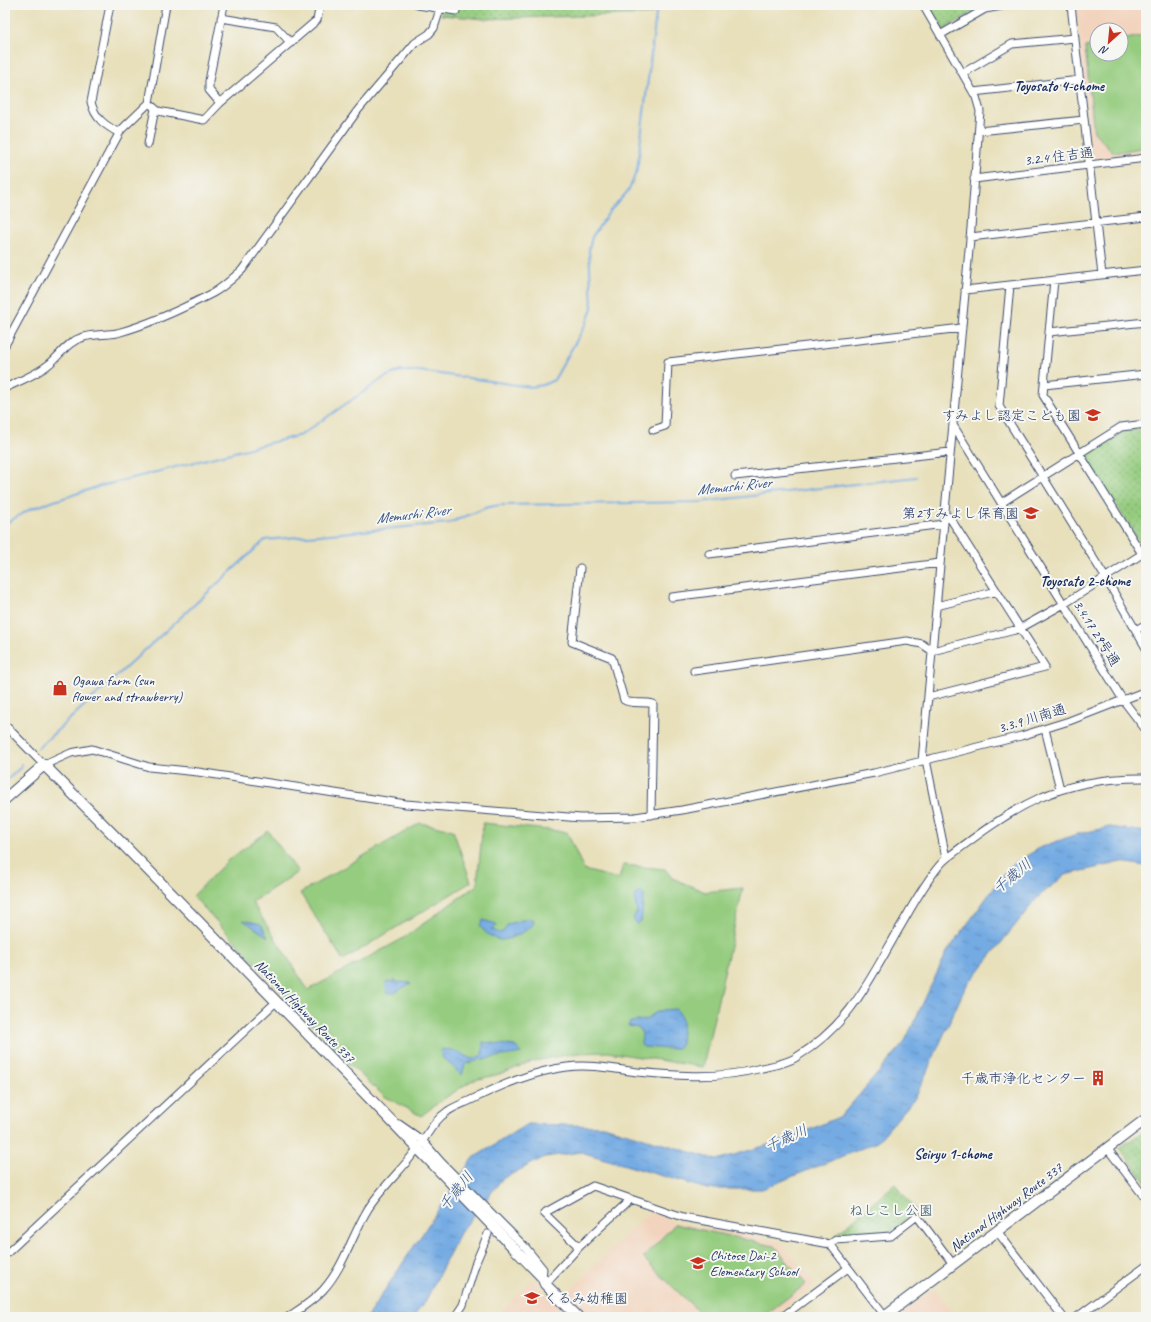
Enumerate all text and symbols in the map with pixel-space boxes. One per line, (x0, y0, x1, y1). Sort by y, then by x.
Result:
north arrow (1089, 22, 1129, 62)
text: N (1096, 42, 1111, 59)
district label: Toyosato 4-chome (1014, 77, 1105, 96)
street label: 3.2.4 住吉通 (1023, 144, 1095, 169)
school or university icon: すみよし認定こども園 (1084, 406, 1102, 424)
place label: すみよし認定こども園 (942, 407, 1081, 424)
water label: Memushi River (696, 473, 775, 500)
water label: Memushi River (375, 500, 454, 528)
school or university icon: 第2すみよし保育園 (1022, 504, 1040, 522)
place label: 第2すみよし保育園 (902, 505, 1019, 522)
district label: Toyosato 2-chome (1040, 572, 1131, 591)
street label: 3.4.17 29号通 (1070, 597, 1124, 669)
place label: Ogawa farm (sun flower and strawberry) (72, 672, 184, 705)
shop icon: Ogawa farm (sun flower and strawberry) (51, 679, 69, 697)
street label: 3.3.9 川南通 (996, 700, 1068, 737)
water label: 千歳川 (989, 855, 1036, 898)
street label: National Highway Route 337 (251, 956, 359, 1067)
building icon: 千歳市浄化センター (1089, 1069, 1107, 1087)
place label: 千歳市浄化センター (961, 1070, 1086, 1087)
water label: 千歳川 (762, 1121, 811, 1156)
district label: Seiryu 1-chome (914, 1145, 993, 1164)
street label: National Highway Route 337 (947, 1159, 1067, 1255)
water label: 千歳川 (435, 1168, 478, 1215)
park label: ねしこし公園 (849, 1202, 933, 1219)
place label: Chitose Dai-2 Elementary School (710, 1247, 800, 1280)
school or university icon: Chitose Dai-2 Elementary School (689, 1254, 707, 1272)
school or university icon: くるみ幼稚園 (523, 1289, 541, 1307)
place label: くるみ幼稚園 (544, 1290, 628, 1307)

